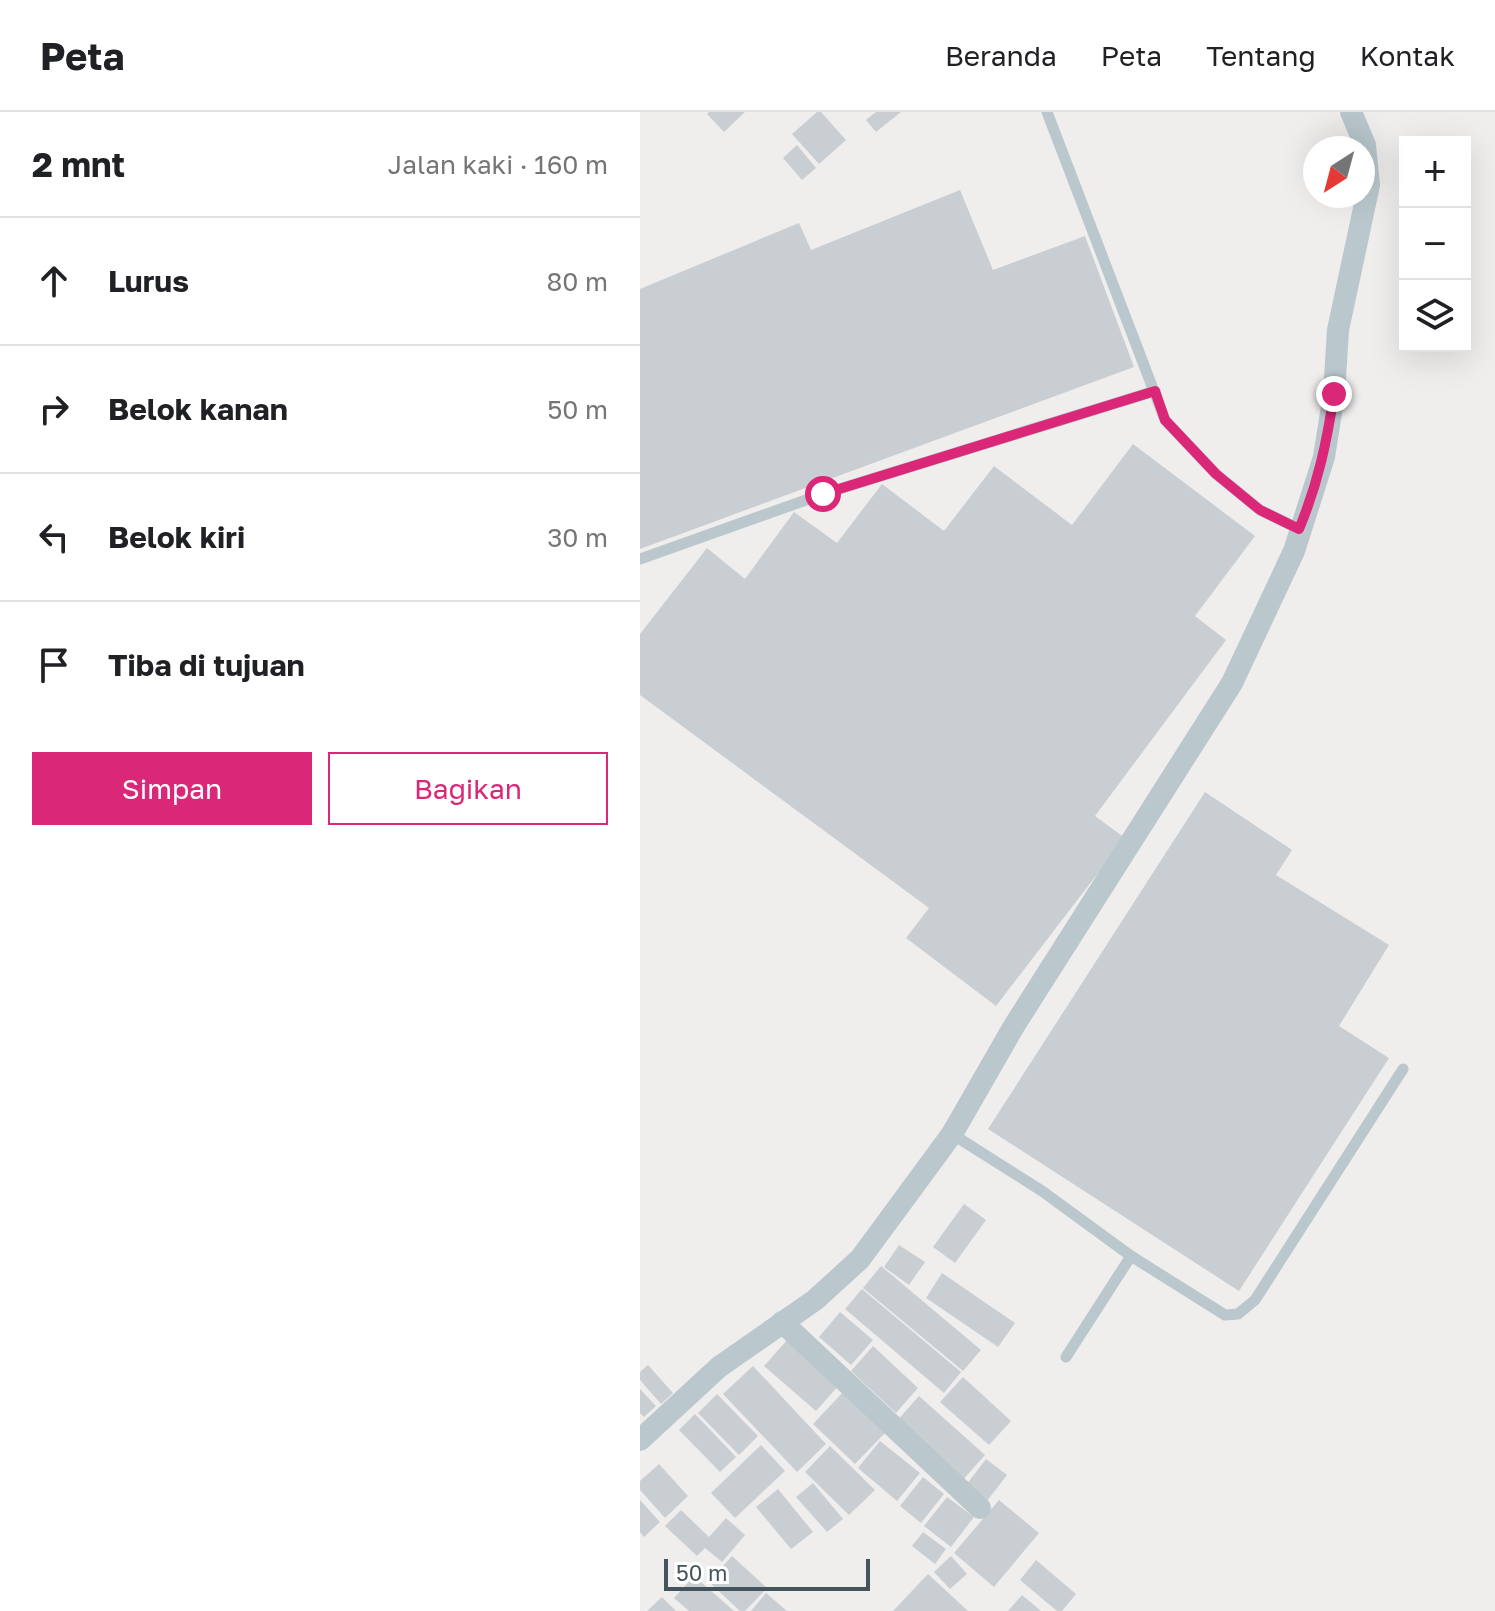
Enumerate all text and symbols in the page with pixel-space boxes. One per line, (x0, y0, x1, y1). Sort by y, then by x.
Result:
text: Peta (40, 33, 125, 78)
text: Beranda (945, 39, 1057, 72)
text: Peta (1101, 39, 1162, 72)
text: Tentang (1206, 39, 1316, 72)
text: Kontak (1360, 39, 1455, 72)
north arrow (1303, 136, 1375, 208)
map controls (1399, 136, 1471, 352)
button: + (1399, 136, 1471, 208)
text: 2 mnt (32, 144, 125, 184)
text: Jalan kaki · 160 m (388, 149, 608, 180)
button: − (1399, 208, 1471, 280)
icon: ahead (32, 259, 76, 303)
text: Lurus (108, 263, 189, 299)
text: 80 m (547, 266, 608, 297)
button: layers (1399, 280, 1471, 352)
route end (1316, 376, 1352, 412)
icon: right (32, 387, 76, 431)
text: Belok kanan (108, 391, 288, 427)
text: 50 m (547, 394, 608, 425)
route start (805, 476, 841, 512)
icon: left (32, 515, 76, 559)
text: Belok kiri (108, 519, 245, 555)
text: 30 m (547, 522, 608, 553)
icon: arrive (32, 643, 76, 687)
text: Tiba di tujuan (108, 647, 305, 683)
button: Simpan (32, 752, 312, 825)
button: Bagikan (328, 752, 608, 825)
scale bar (664, 1555, 870, 1591)
text: 50 m (676, 1559, 727, 1586)

